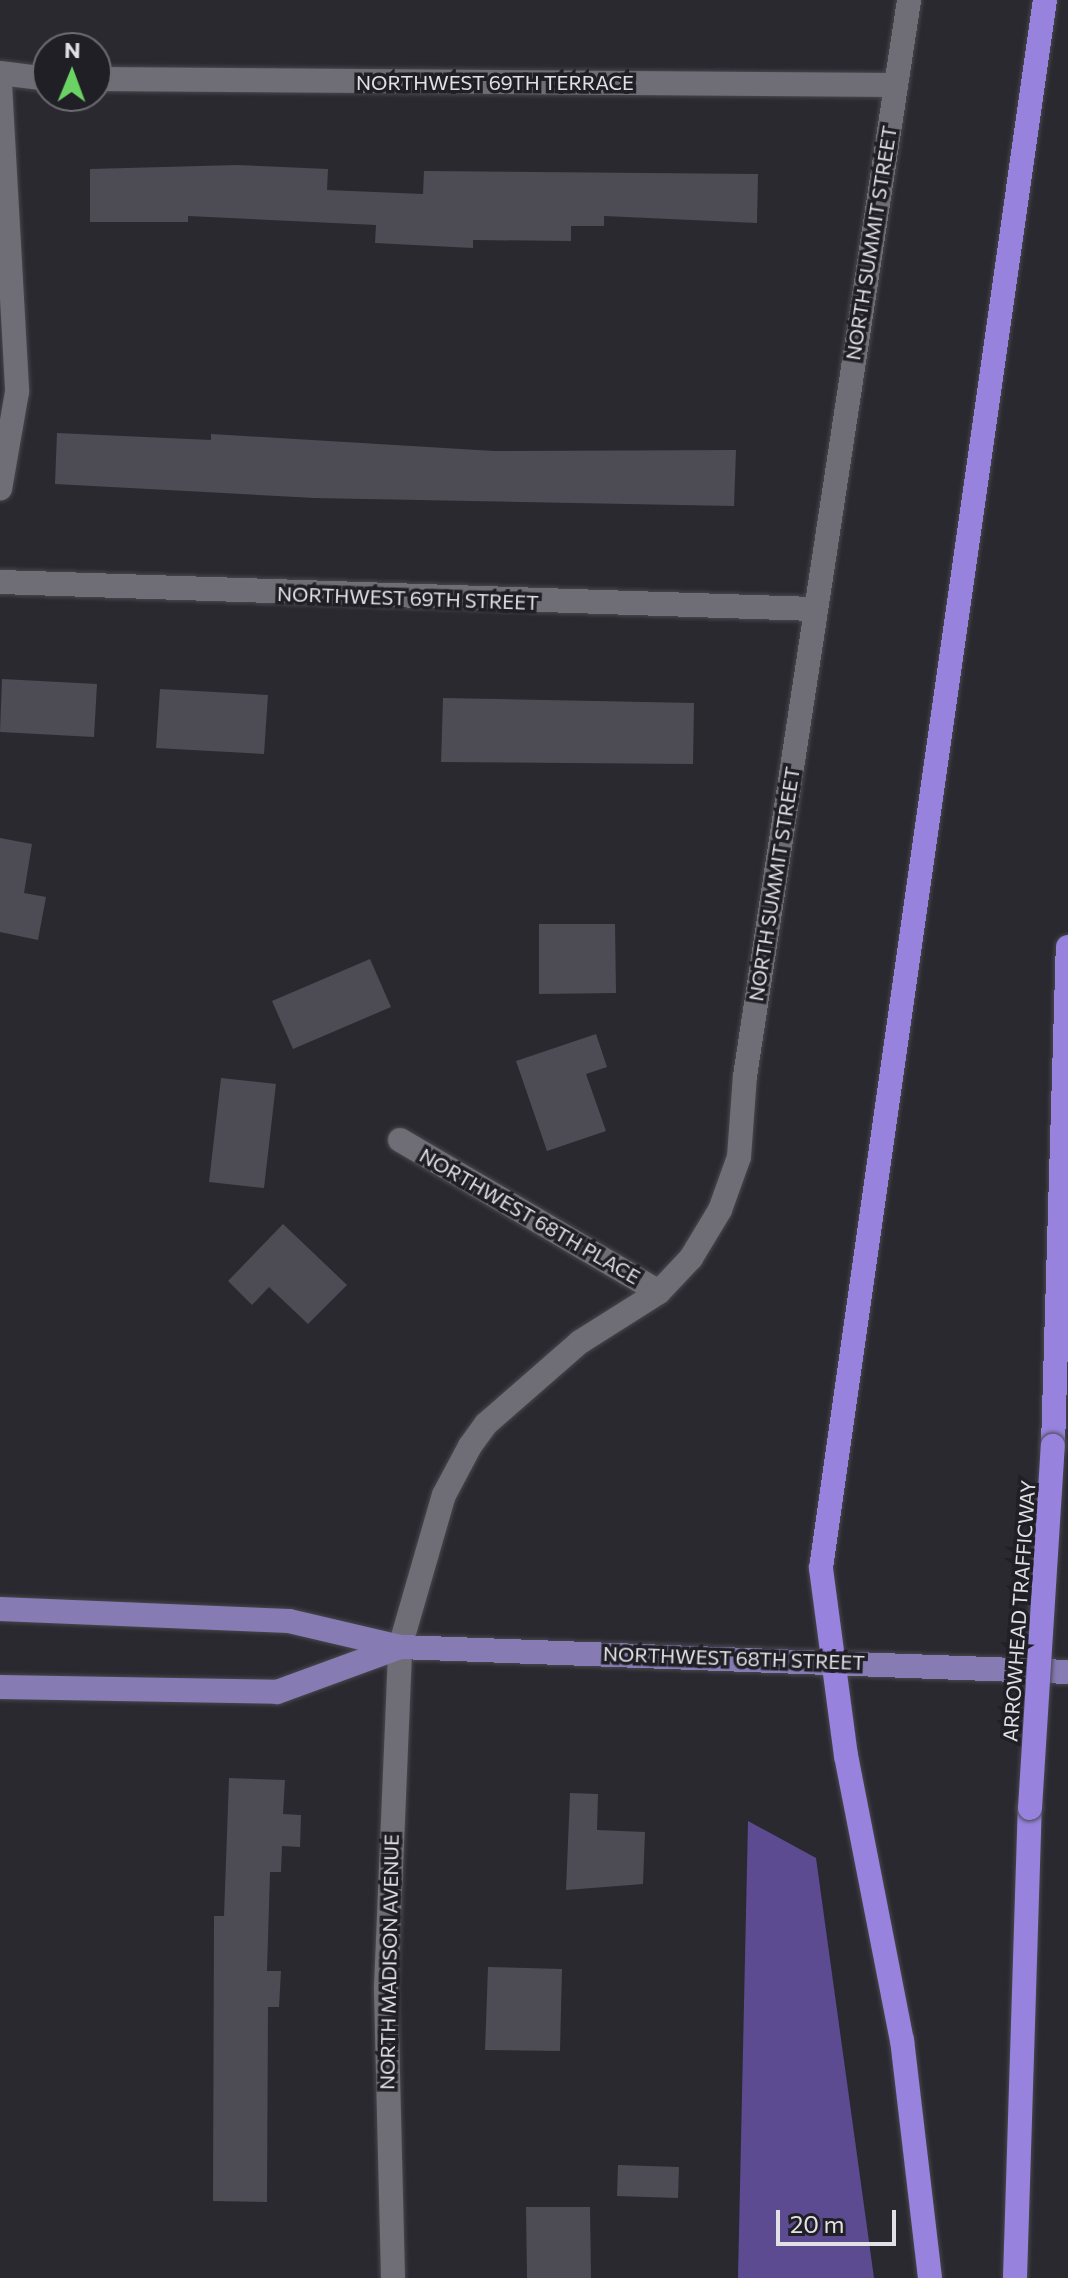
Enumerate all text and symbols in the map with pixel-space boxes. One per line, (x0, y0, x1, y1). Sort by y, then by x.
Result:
north arrow (32, 32, 112, 112)
text: N (64, 36, 81, 63)
street label: NORTHWEST 69TH TERRACE (356, 70, 634, 94)
street label: NORTH SUMMIT STREET (841, 124, 901, 362)
street label: NORTHWEST 69TH STREET (277, 581, 539, 615)
street label: NORTH SUMMIT STREET (744, 765, 804, 1003)
street label: NORTHWEST 68TH PLACE (415, 1143, 645, 1289)
street label: ARROWHEAD TRAFFICWAY (998, 1479, 1040, 1743)
street label: NORTHWEST 68TH STREET (603, 1641, 865, 1675)
street label: NORTH MADISON AVENUE (375, 1834, 403, 2090)
scale bar (780, 2194, 900, 2244)
text: 20 m (790, 2209, 844, 2238)

